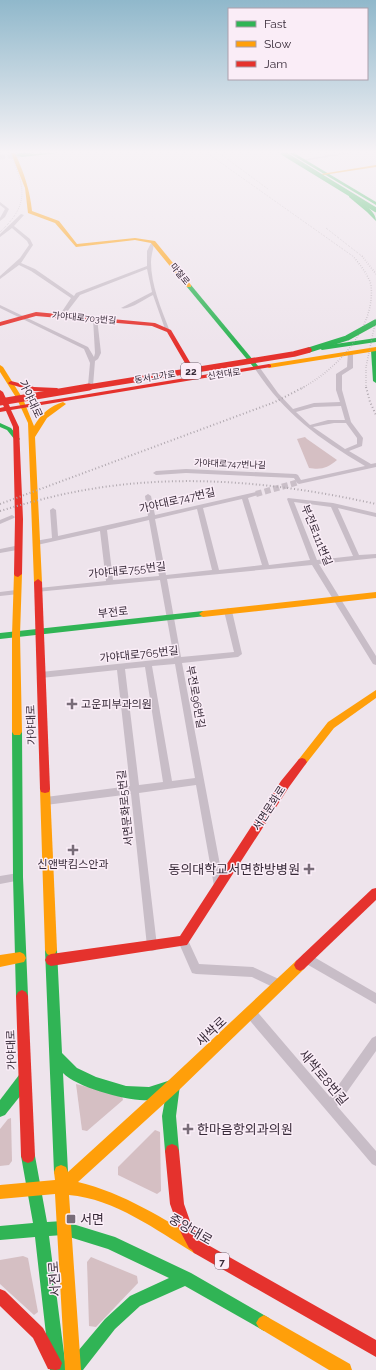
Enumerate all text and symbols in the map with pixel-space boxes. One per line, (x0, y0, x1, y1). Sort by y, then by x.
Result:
legend (228, 8, 368, 80)
text: Fast (264, 17, 287, 31)
text: Slow (264, 37, 291, 51)
text: Jam (264, 57, 287, 71)
street label: 마철로 (168, 261, 192, 287)
street label: 가야대로703번길 (51, 310, 117, 326)
road number: 22 (181, 363, 201, 379)
street label: 신천대로 (207, 365, 241, 382)
street label: 동서고가로 (134, 369, 176, 385)
street label: 가야대로 (16, 378, 45, 420)
street label: 가야대로747번나길 (194, 458, 266, 470)
street label: 가야대로747번길 (138, 485, 217, 516)
street label: 부전로111번길 (298, 503, 335, 568)
street label: 가야대로755번길 (87, 560, 167, 581)
street label: 부전로 (97, 604, 129, 621)
street label: 가야대로765번길 (99, 644, 179, 665)
street label: 부전로96번길 (184, 665, 207, 730)
marker: 고운피부과의원 (66, 698, 78, 710)
place label: 고운피부과의원 (81, 698, 152, 711)
street label: 가야대로 (24, 705, 39, 745)
street label: 서면문화로5번길 (115, 769, 136, 847)
street label: 서면문화로 (250, 784, 289, 833)
marker: 신앤박킴스안과 (67, 844, 79, 856)
place label: 신앤박킴스안과 (38, 858, 108, 871)
place label: 동의대학교서면한방병원 (168, 862, 300, 877)
marker: 동의대학교서면한방병원 (303, 863, 315, 875)
street label: 새싹로 (193, 1014, 230, 1049)
street label: 가야대로 (4, 1030, 19, 1070)
street label: 새싹로8번길 (296, 1047, 351, 1108)
place label: 한마음항외과의원 (197, 1122, 293, 1137)
marker: 한마음항외과의원 (182, 1123, 194, 1135)
street label: 중앙대로 (166, 1211, 215, 1248)
place label: 서면 (80, 1212, 104, 1227)
marker: 서면 (65, 1213, 77, 1225)
road number: 7 (215, 1253, 229, 1269)
street label: 서전로 (46, 1261, 63, 1297)

